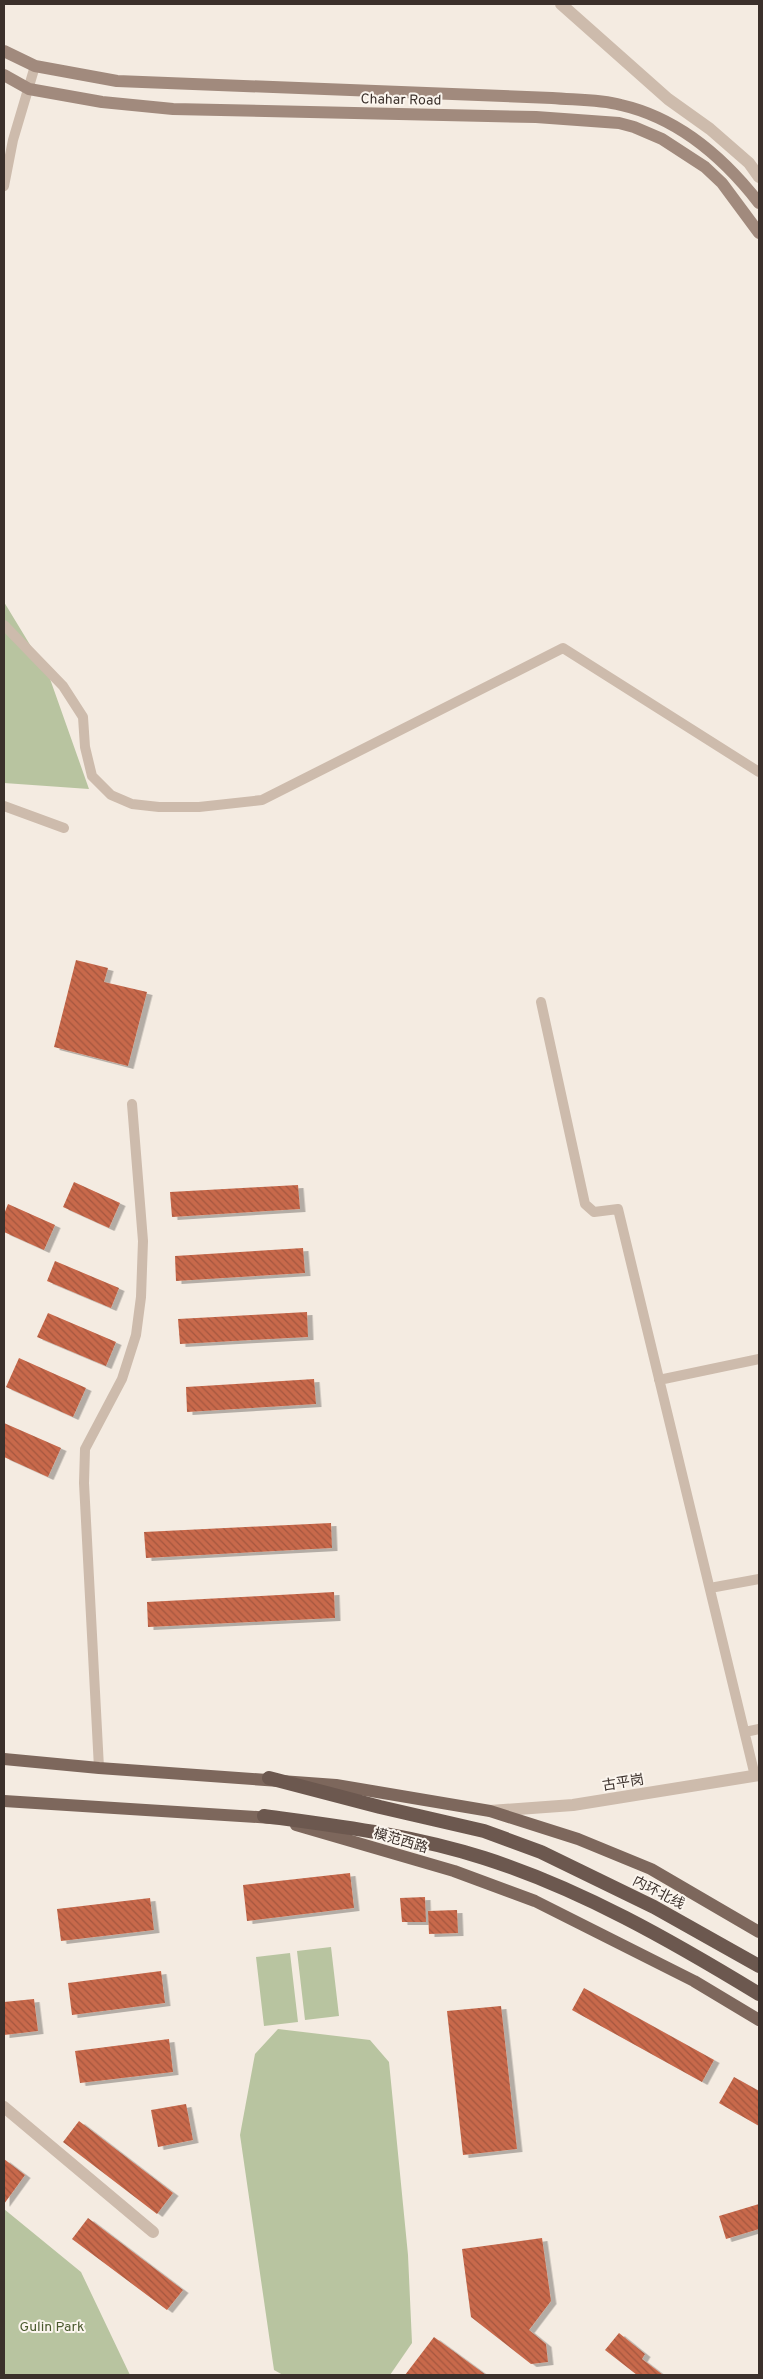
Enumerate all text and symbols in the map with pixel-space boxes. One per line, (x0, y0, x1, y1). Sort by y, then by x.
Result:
street label: Chahar Road (360, 91, 442, 110)
street label: 古平岗 (601, 1772, 645, 1795)
street label: 模范西路 (371, 1826, 430, 1857)
street label: 内环北线 (630, 1872, 688, 1914)
park label: Gulin Park (20, 2319, 84, 2336)

